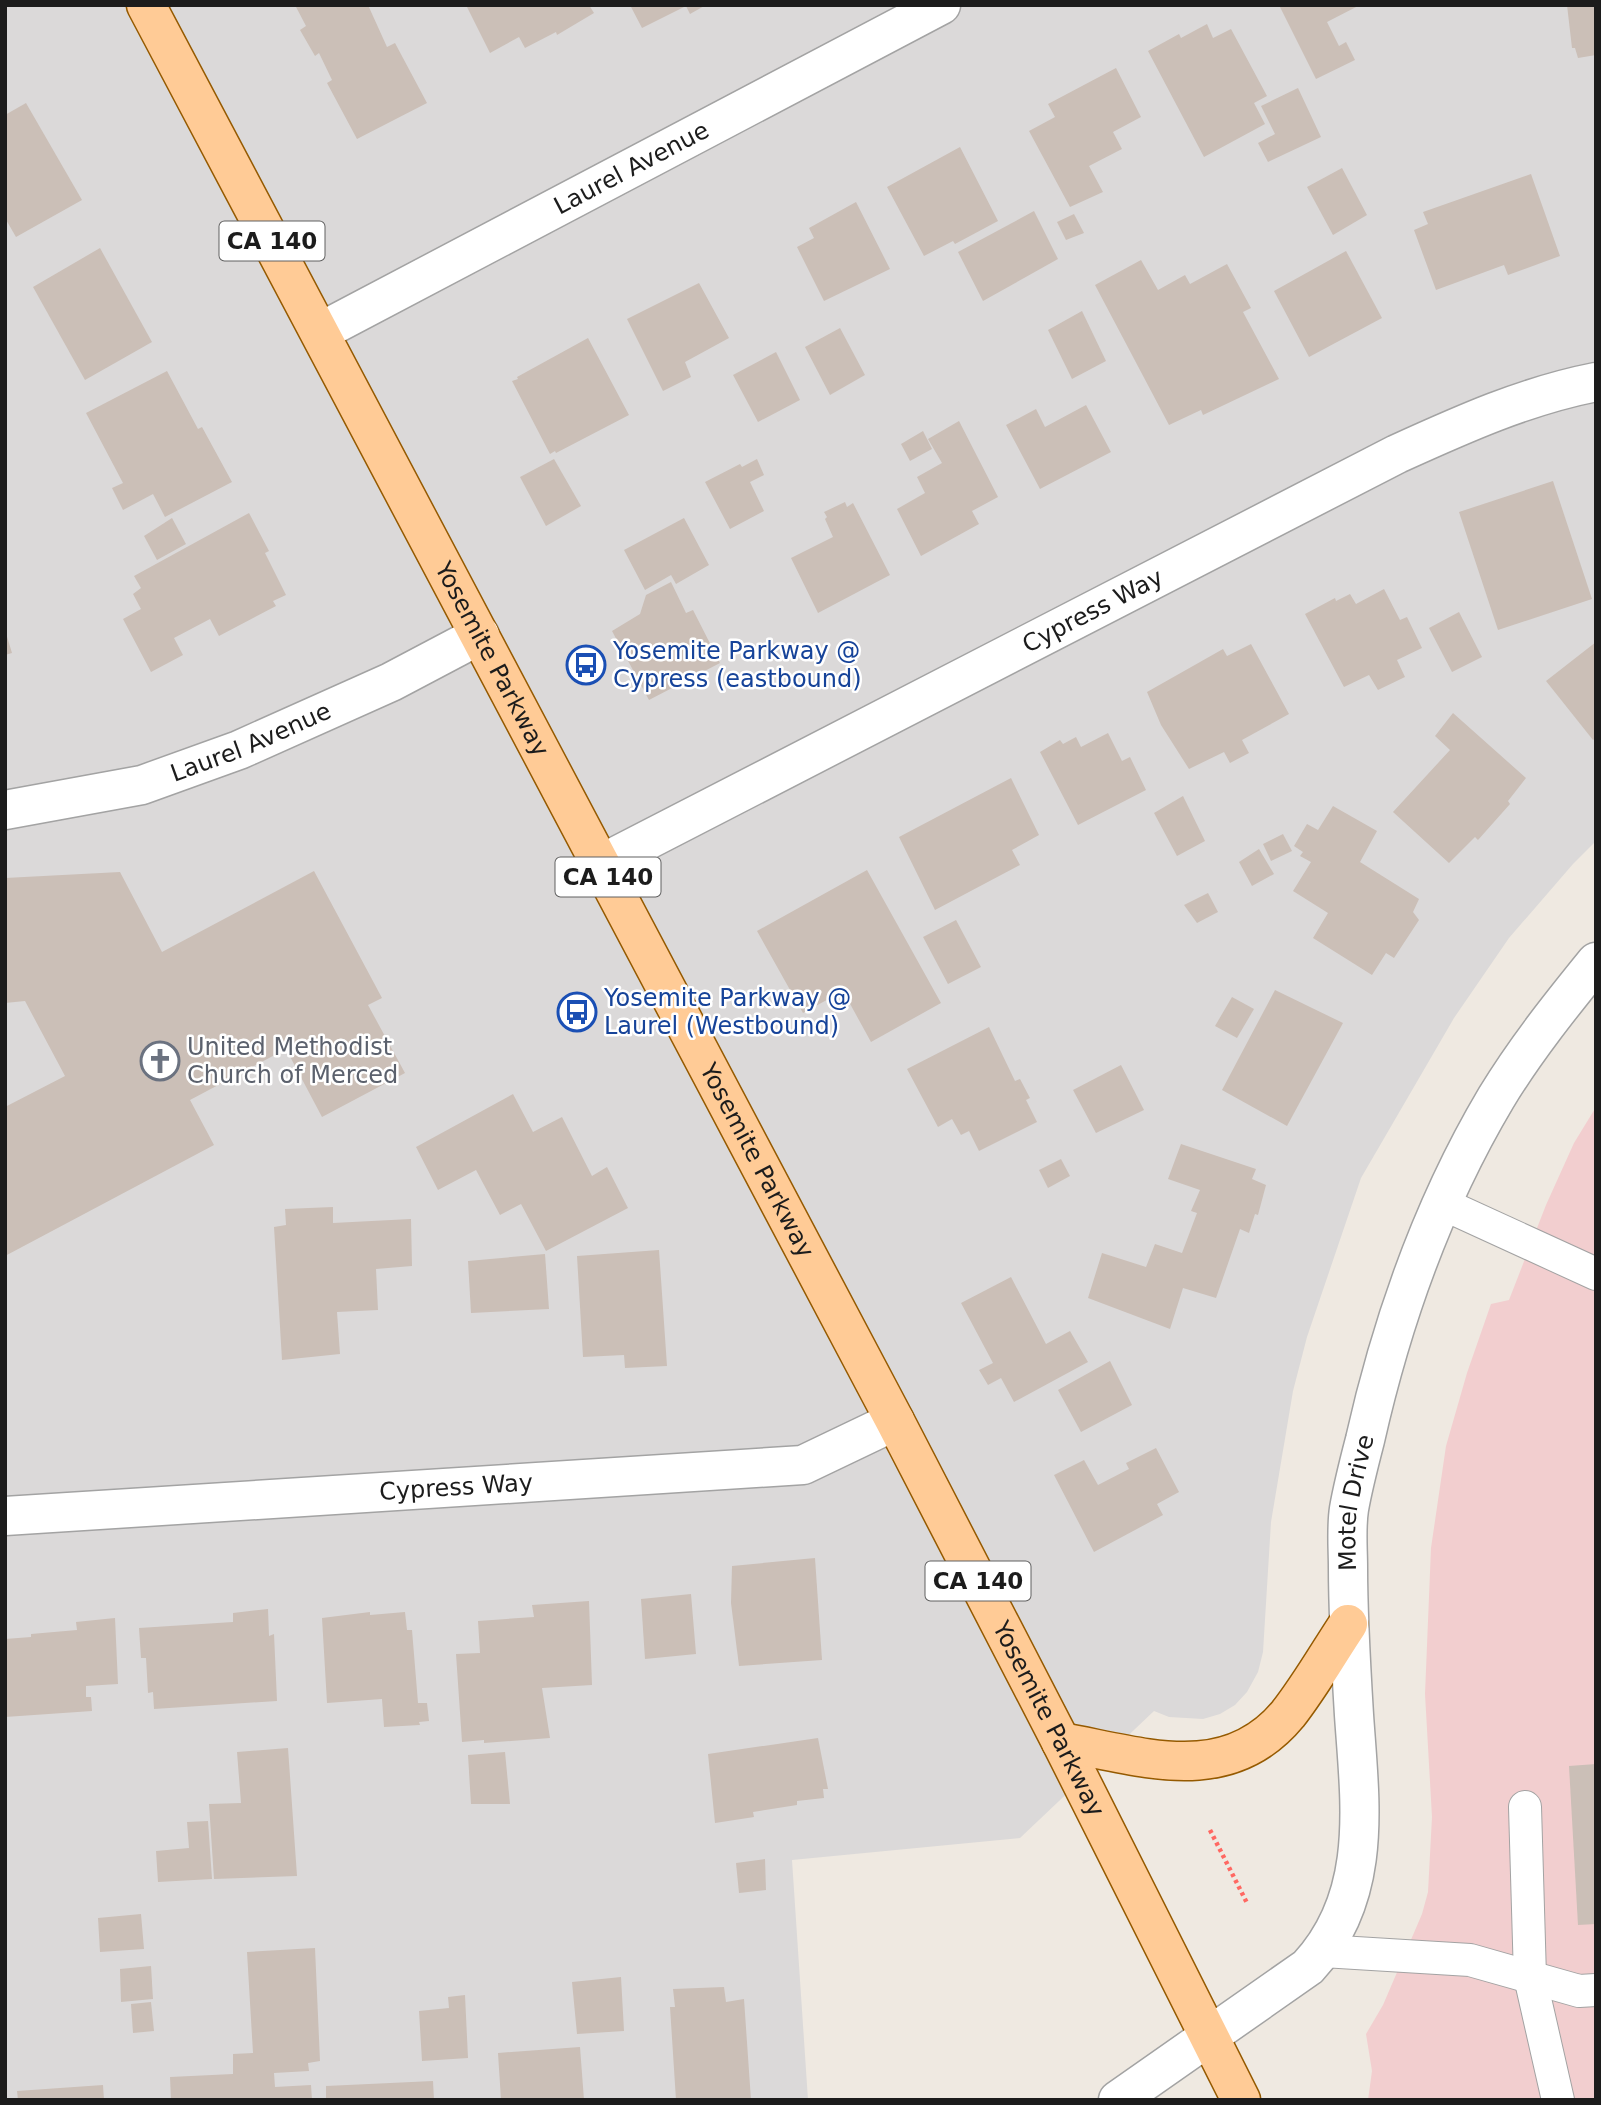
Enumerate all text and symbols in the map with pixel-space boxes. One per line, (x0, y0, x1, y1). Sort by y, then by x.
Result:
street label: Laurel Avenue (549, 116, 714, 220)
road number: CA 140 (219, 222, 324, 260)
street label: Yosemite Parkway (429, 556, 555, 761)
street label: Cypress Way (1018, 563, 1168, 659)
place label: Yosemite Parkway @ Cypress (eastbound) (612, 637, 862, 693)
bus stop icon: Yosemite Parkway @ Cypress (eastbound) (565, 644, 607, 686)
street label: Laurel Avenue (167, 697, 335, 788)
road number: CA 140 (556, 858, 660, 897)
place label: Yosemite Parkway @ Laurel (Westbound) (603, 984, 851, 1040)
bus stop icon: Yosemite Parkway @ Laurel (Westbound) (556, 991, 598, 1033)
place label: United Methodist Church of Merced (187, 1033, 398, 1089)
church icon: United Methodist Church of Merced (139, 1040, 181, 1082)
street label: Yosemite Parkway (694, 1058, 820, 1262)
street label: Motel Drive (1333, 1431, 1380, 1571)
street label: Cypress Way (378, 1468, 534, 1506)
road number: CA 140 (926, 1562, 1030, 1600)
street label: Yosemite Parkway (986, 1615, 1110, 1821)

